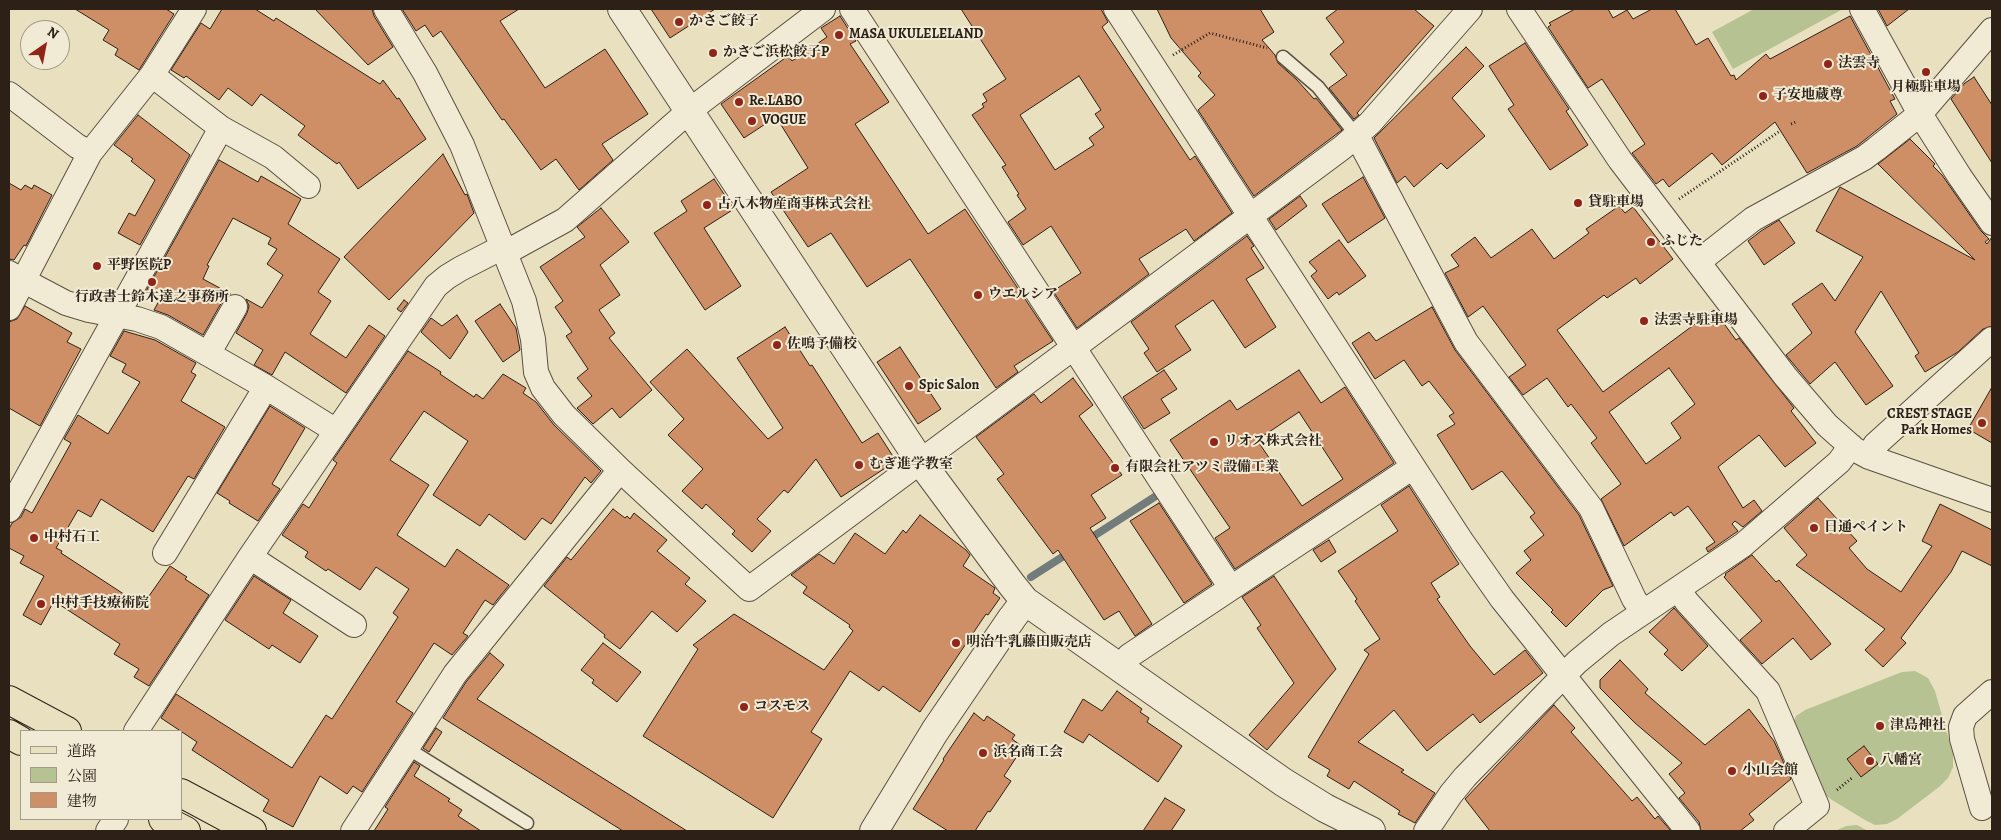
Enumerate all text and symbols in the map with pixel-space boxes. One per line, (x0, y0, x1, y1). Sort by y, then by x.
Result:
place label: かさご餃子 (689, 14, 759, 30)
marker: かさご餃子 (673, 16, 685, 28)
north arrow (20, 20, 70, 70)
text: N (43, 22, 62, 44)
place label: MASA UKULELELAND (849, 27, 983, 43)
marker: MASA UKULELELAND (833, 29, 845, 41)
place label: かさご浜松餃子P (723, 45, 829, 61)
marker: かさご浜松餃子P (707, 47, 719, 59)
place label: 法雲寺 (1838, 56, 1880, 72)
marker: 法雲寺 (1822, 58, 1834, 70)
marker: 月極駐車場 (1920, 66, 1932, 78)
place label: 月極駐車場 (1891, 80, 1961, 96)
place label: 子安地蔵尊 (1773, 88, 1843, 104)
marker: 子安地蔵尊 (1757, 90, 1769, 102)
place label: Re.LABO (749, 94, 802, 110)
marker: Re.LABO (733, 96, 745, 108)
place label: VOGUE (762, 113, 806, 129)
marker: VOGUE (746, 115, 758, 127)
place label: 貸駐車場 (1588, 195, 1644, 211)
place label: 古八木物産商事株式会社 (717, 197, 871, 213)
marker: 貸駐車場 (1572, 197, 1584, 209)
marker: 古八木物産商事株式会社 (701, 199, 713, 211)
place label: ふじた (1661, 234, 1703, 250)
marker: ふじた (1645, 236, 1657, 248)
place label: 平野医院P (107, 258, 171, 274)
marker: 平野医院P (91, 260, 103, 272)
marker: 行政書士鈴木達之事務所 (146, 276, 158, 288)
place label: ウエルシア (988, 287, 1058, 303)
marker: ウエルシア (972, 289, 984, 301)
place label: 行政書士鈴木達之事務所 (75, 290, 229, 306)
place label: 法雲寺駐車場 (1654, 313, 1738, 329)
marker: 法雲寺駐車場 (1638, 315, 1650, 327)
place label: 佐鳴予備校 (787, 337, 857, 353)
marker: 佐鳴予備校 (771, 339, 783, 351)
place label: Spic Salon (919, 378, 979, 394)
marker: Spic Salon (903, 380, 915, 392)
place label: CREST STAGE Park Homes (1887, 407, 1972, 440)
marker: CREST STAGE Park Homes (1976, 417, 1988, 429)
place label: リオス株式会社 (1224, 434, 1322, 450)
marker: リオス株式会社 (1208, 436, 1220, 448)
place label: むぎ進学教室 (869, 457, 953, 473)
marker: むぎ進学教室 (853, 459, 865, 471)
place label: 有限会社アツミ設備工業 (1125, 460, 1279, 476)
marker: 有限会社アツミ設備工業 (1109, 462, 1121, 474)
place label: 日通ペイント (1824, 520, 1908, 536)
marker: 日通ペイント (1808, 522, 1820, 534)
place label: 中村石工 (44, 530, 100, 546)
marker: 中村石工 (28, 532, 40, 544)
place label: 中村手技療術院 (51, 596, 149, 612)
marker: 中村手技療術院 (35, 598, 47, 610)
place label: 明治牛乳藤田販売店 (966, 635, 1092, 651)
marker: 明治牛乳藤田販売店 (950, 637, 962, 649)
place label: コスモス (754, 699, 810, 715)
marker: コスモス (738, 701, 750, 713)
place label: 津島神社 (1890, 718, 1946, 734)
marker: 津島神社 (1874, 720, 1886, 732)
legend (20, 730, 182, 820)
text: 道路 (67, 741, 97, 761)
place label: 浜名商工会 (993, 745, 1063, 761)
marker: 浜名商工会 (977, 747, 989, 759)
place label: 八幡宮 (1880, 753, 1922, 769)
marker: 八幡宮 (1864, 755, 1876, 767)
place label: 小山会館 (1742, 763, 1798, 779)
marker: 小山会館 (1726, 765, 1738, 777)
text: 公園 (67, 766, 97, 786)
text: 建物 (67, 791, 97, 811)

